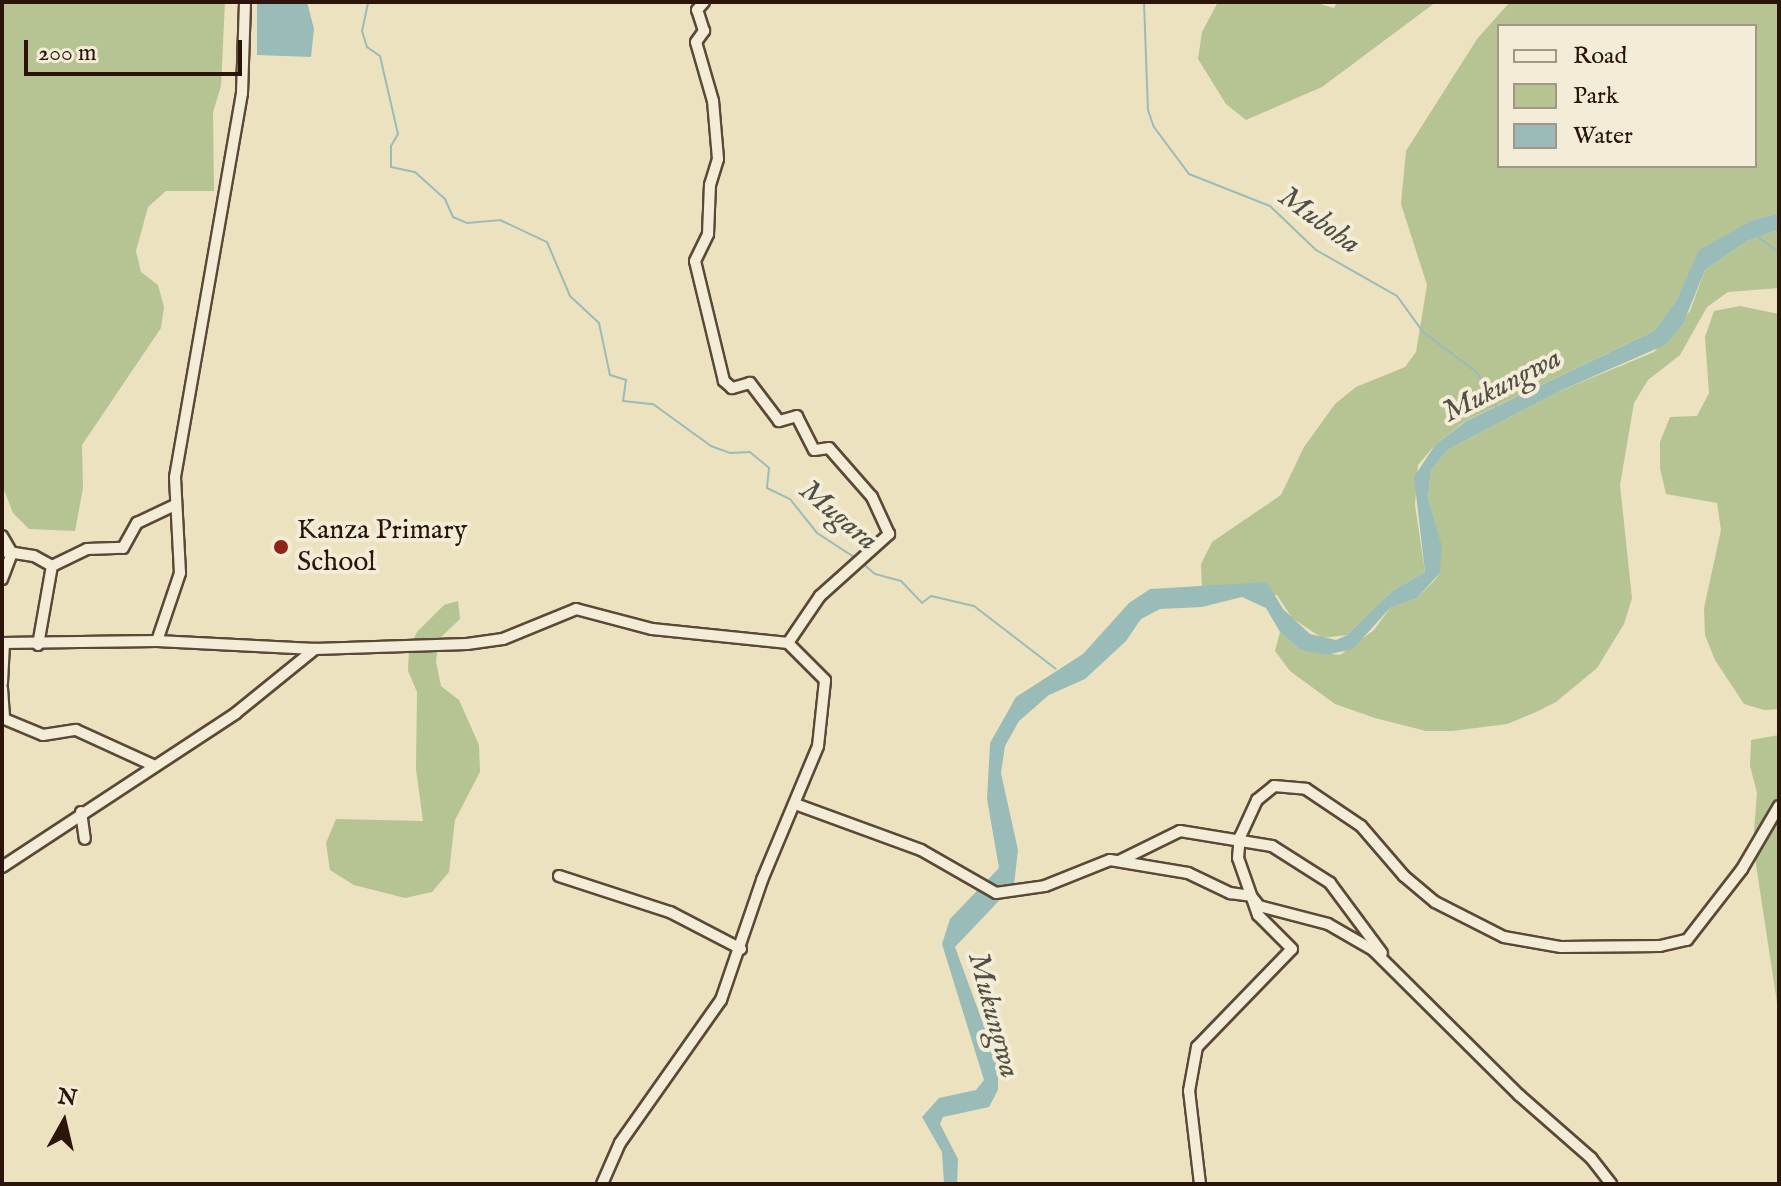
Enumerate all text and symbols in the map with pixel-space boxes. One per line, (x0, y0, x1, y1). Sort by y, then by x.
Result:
scale bar (28, 24, 246, 74)
legend (1497, 24, 1757, 168)
text: 200 m (38, 38, 97, 69)
text: Road (1573, 41, 1627, 72)
text: Park (1573, 81, 1619, 112)
text: Water (1573, 121, 1633, 152)
water label: Muboha (1271, 179, 1367, 263)
water label: Mukungwa (1437, 341, 1567, 431)
water label: Mugara (791, 473, 885, 559)
place label: Kanza Primary School (297, 514, 467, 580)
marker: Kanza Primary School (272, 538, 290, 556)
water label: Mukungwa (959, 948, 1027, 1082)
north arrow (24, 1082, 104, 1162)
text: N (56, 1083, 79, 1113)

